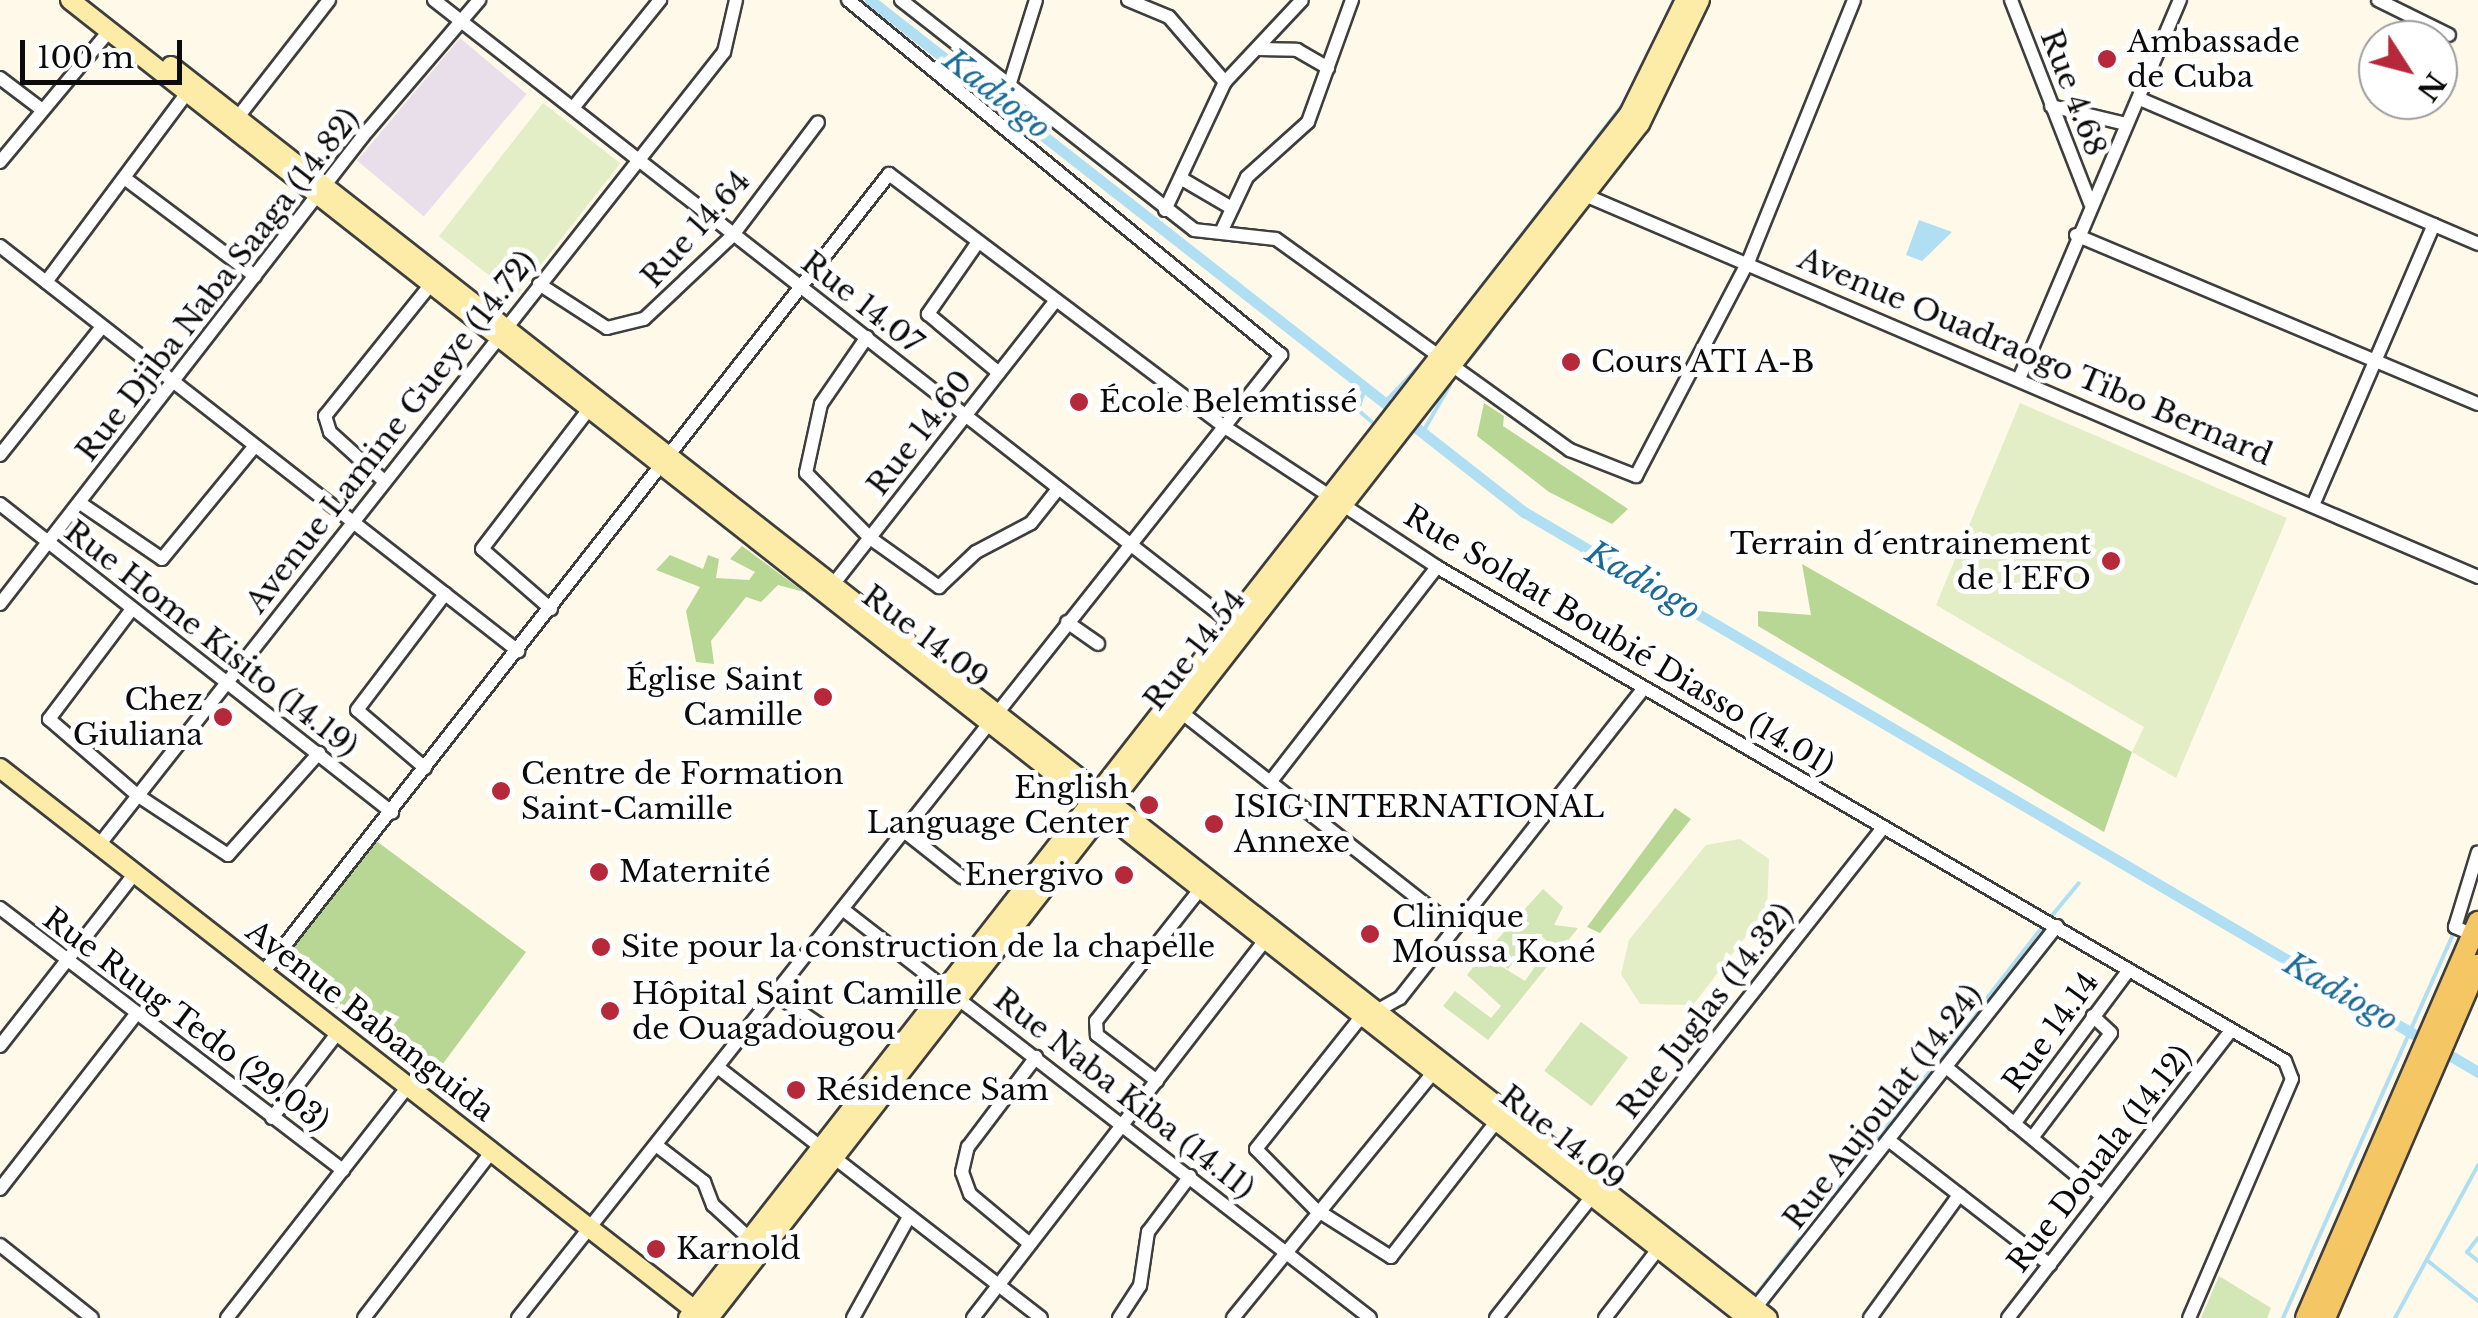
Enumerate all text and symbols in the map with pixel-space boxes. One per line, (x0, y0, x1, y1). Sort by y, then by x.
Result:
scale bar (25, 20, 188, 82)
north arrow (2358, 20, 2458, 120)
place label: Ambassade de Cuba (2127, 24, 2300, 94)
street label: Rue 4.68 (2033, 25, 2113, 161)
text: 100 m (37, 39, 134, 76)
water label: Kadiogo (936, 40, 1058, 148)
marker: Ambassade de Cuba (2096, 48, 2118, 70)
text: N (2409, 66, 2453, 108)
street label: Rue Djiba Naba Saaga (14.82) (69, 101, 367, 469)
street label: Rue 14.64 (634, 163, 758, 295)
street label: Avenue Ouadraogo Tibo Bernard (1792, 240, 2278, 474)
street label: Avenue Lamine Gueye (14.72) (238, 244, 544, 620)
street label: Rue 14.07 (794, 244, 930, 362)
place label: Cours ATI A-B (1591, 344, 1817, 380)
marker: Cours ATI A-B (1560, 351, 1582, 373)
street label: Rue 14.60 (860, 363, 980, 503)
place label: École Belemtissé (1099, 384, 1357, 420)
marker: École Belemtissé (1068, 391, 1090, 413)
street label: Rue Soldat Boubié Diasso (14.01) (1397, 498, 1841, 784)
street label: Rue Home Kisito (14.19) (57, 513, 365, 765)
place label: Terrain d´entrainement de l´EFO (1730, 526, 2091, 596)
water label: Kadiogo (1579, 533, 1707, 629)
marker: Terrain d´entrainement de l´EFO (2100, 550, 2122, 572)
street label: Rue 14.09 (855, 578, 995, 696)
street label: Rue 14.54 (1137, 583, 1253, 717)
place label: Église Saint Camille (626, 662, 803, 732)
place label: Chez Giuliana (73, 682, 203, 752)
marker: Église Saint Camille (812, 686, 834, 708)
marker: Chez Giuliana (212, 706, 234, 728)
place label: Centre de Formation Saint-Camille (521, 756, 844, 826)
place label: English Language Center (867, 770, 1129, 840)
marker: Centre de Formation Saint-Camille (490, 780, 512, 802)
place label: ISIG INTERNATIONAL Annexe (1234, 789, 1605, 860)
marker: English Language Center (1138, 794, 1160, 816)
marker: ISIG INTERNATIONAL Annexe (1203, 813, 1225, 835)
place label: Maternité (619, 854, 771, 890)
place label: Energivo (965, 857, 1104, 893)
marker: Maternité (588, 861, 610, 883)
marker: Energivo (1113, 864, 1135, 886)
street label: Rue Juglas (14.32) (1611, 896, 1801, 1126)
place label: Clinique Moussa Koné (1392, 899, 1596, 970)
street label: Rue Ruug Tedo (29.03) (35, 900, 337, 1140)
street label: Avenue Babanguida (239, 913, 501, 1129)
marker: Clinique Moussa Koné (1357, 921, 1383, 947)
place label: Site pour la construction de la chapelle (621, 929, 1217, 965)
marker: Site pour la construction de la chapelle (590, 936, 612, 958)
water label: Kadiogo (2277, 944, 2405, 1040)
street label: Rue 14.14 (1995, 965, 2107, 1099)
place label: Hôpital Saint Camille de Ouagadougou (632, 976, 962, 1046)
street label: Rue Aujoulat (14.24) (1776, 977, 1990, 1237)
street label: Rue Naba Kiba (14.11) (986, 981, 1262, 1207)
marker: Hôpital Saint Camille de Ouagadougou (597, 998, 623, 1024)
street label: Rue Douala (14.12) (2000, 1038, 2200, 1280)
place label: Résidence Sam (816, 1072, 1049, 1108)
street label: Rue 14.09 (1492, 1078, 1632, 1198)
marker: Résidence Sam (785, 1079, 807, 1101)
place label: Karnold (676, 1231, 801, 1267)
marker: Karnold (645, 1238, 667, 1260)

